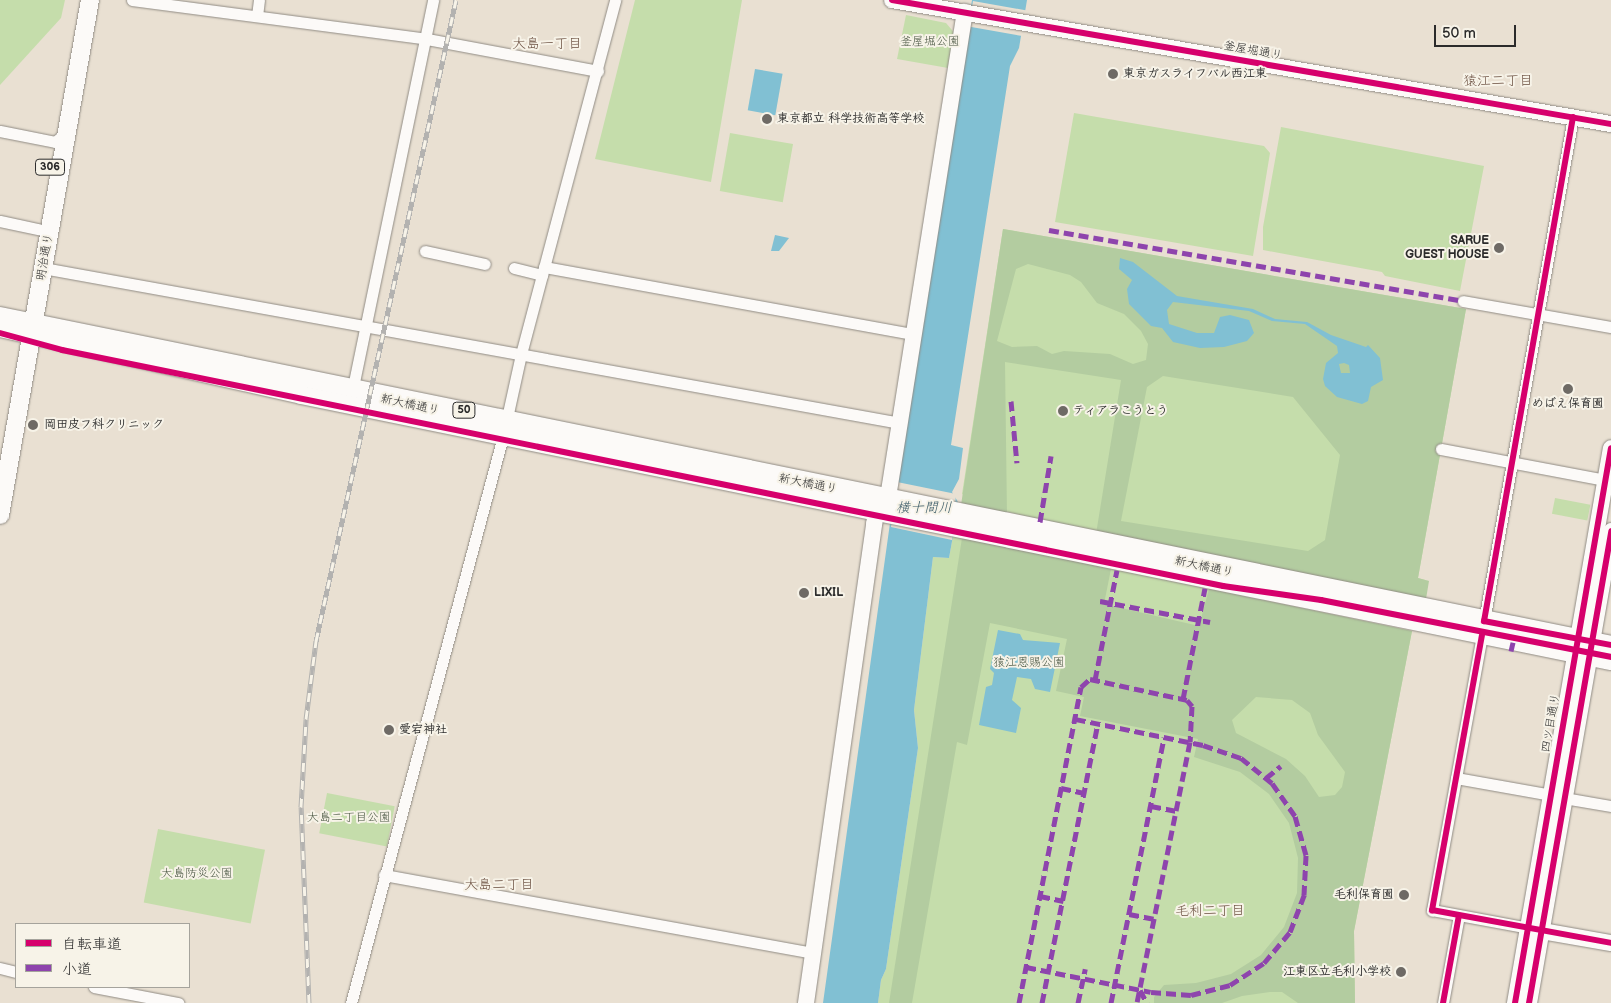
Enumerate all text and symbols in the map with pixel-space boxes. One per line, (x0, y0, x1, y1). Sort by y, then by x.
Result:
scale bar (1436, 15, 1518, 47)
text: 50 m (1442, 24, 1476, 43)
park label: 釜屋堀公園 (900, 35, 960, 49)
district label: 大島一丁目 (512, 36, 582, 52)
street label: 釜屋堀通り (1222, 39, 1284, 63)
place label: 東京ガスライフバル西江東 (1123, 67, 1267, 81)
marker: 東京ガスライフバル西江東 (1107, 68, 1119, 80)
district label: 猿江二丁目 (1463, 73, 1533, 89)
place label: 東京都立 科学技術高等学校 (777, 112, 924, 126)
marker: 東京都立 科学技術高等学校 (761, 113, 773, 125)
road number: 306 (35, 158, 65, 176)
street label: 明治通り (34, 232, 56, 282)
place label: SARUE GUEST HOUSE (1405, 234, 1489, 262)
marker: SARUE GUEST HOUSE (1493, 242, 1505, 254)
marker: めばえ保育園 (1562, 383, 1574, 395)
street label: 新大橋通り (379, 392, 441, 418)
place label: めばえ保育園 (1532, 397, 1604, 411)
road number: 50 (452, 402, 476, 418)
place label: ティアラこうとう (1073, 404, 1169, 418)
marker: ティアラこうとう (1057, 405, 1069, 417)
marker: 岡田皮フ科クリニック (26, 418, 40, 432)
place label: 岡田皮フ科クリニック (44, 418, 164, 432)
street label: 新大橋通り (777, 471, 839, 497)
water label: 横十間川 (896, 500, 952, 516)
street label: 新大橋通り (1173, 554, 1235, 580)
place label: LIXIL (814, 586, 843, 600)
marker: LIXIL (798, 587, 810, 599)
park label: 猿江恩賜公園 (993, 656, 1065, 670)
street label: 四ツ目通り (1539, 692, 1563, 754)
place label: 愛宕神社 (399, 723, 447, 737)
marker: 愛宕神社 (383, 724, 395, 736)
park label: 大島二丁目公園 (307, 811, 391, 825)
park label: 大島防災公園 (161, 867, 233, 881)
district label: 大島二丁目 (464, 877, 534, 893)
place label: 毛利保育園 (1334, 888, 1394, 902)
marker: 毛利保育園 (1398, 889, 1410, 901)
district label: 毛利二丁目 (1175, 903, 1245, 919)
legend (15, 923, 190, 988)
text: 自転車道 (62, 935, 122, 954)
text: 小道 (62, 960, 92, 979)
place label: 江東区立毛利小学校 (1283, 965, 1391, 979)
marker: 江東区立毛利小学校 (1395, 966, 1407, 978)

